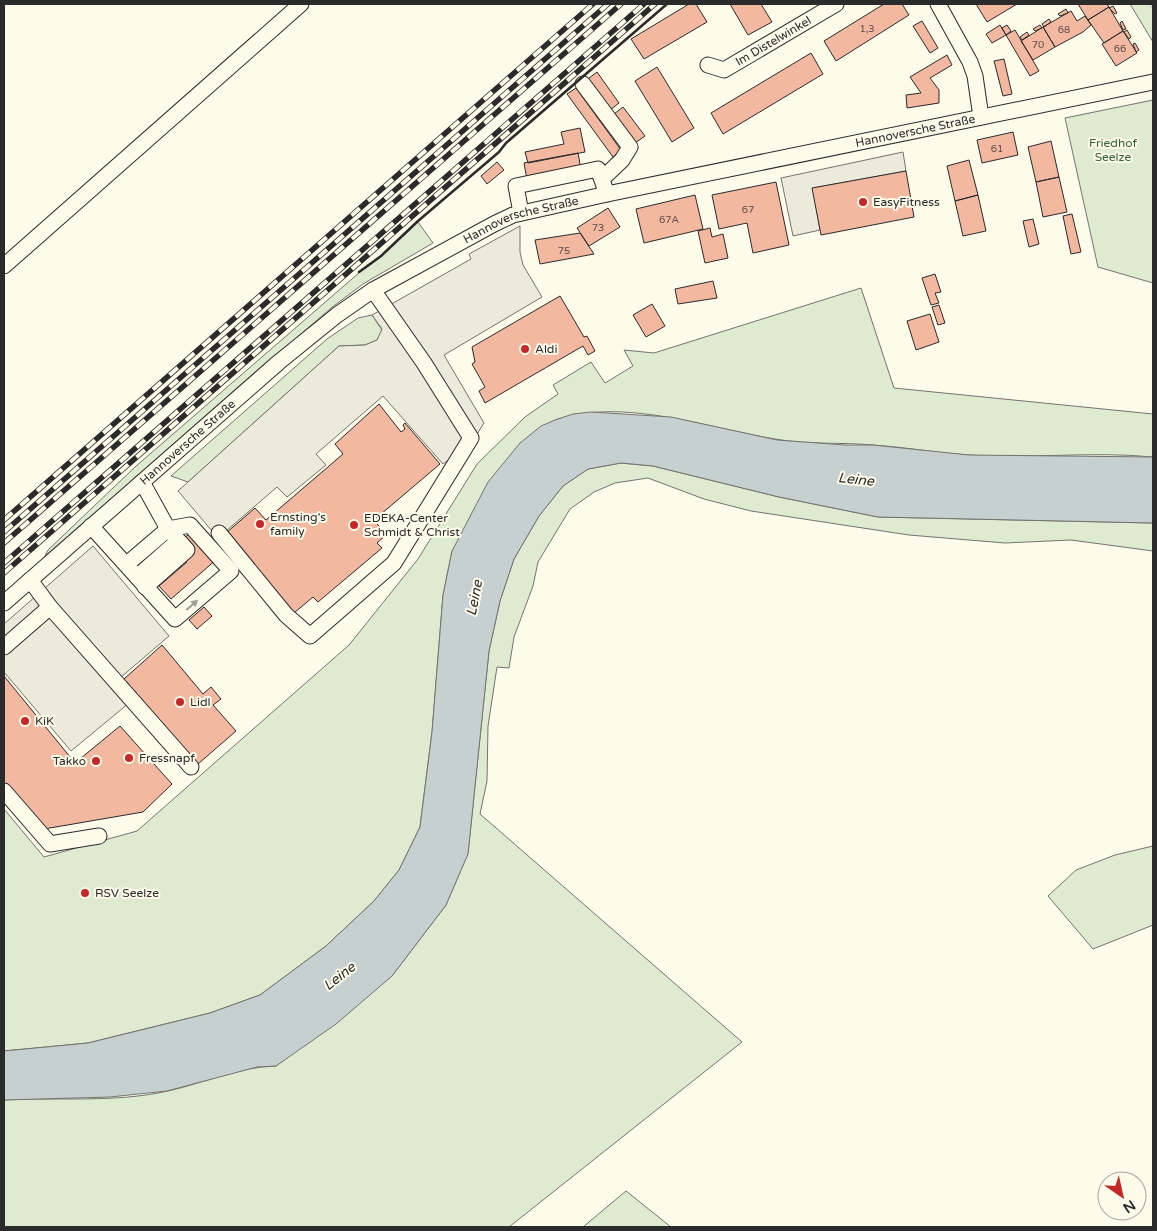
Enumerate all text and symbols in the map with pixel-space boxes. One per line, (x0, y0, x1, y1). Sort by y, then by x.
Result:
street label: Im Distelwinkel (733, 13, 814, 69)
house number: 1,3 (859, 23, 875, 35)
house number: 68 (1058, 24, 1070, 36)
house number: 70 (1032, 39, 1044, 51)
house number: 66 (1114, 43, 1126, 55)
street label: Hannoversche Straße (854, 112, 977, 150)
park label: Friedhof Seelze (1089, 136, 1137, 164)
house number: 61 (991, 143, 1003, 155)
street label: Hannoversche Straße (461, 194, 580, 246)
place label: EasyFitness (873, 195, 940, 209)
marker: EasyFitness (857, 196, 869, 208)
house number: 67 (742, 204, 754, 216)
house number: 67A (659, 214, 679, 226)
house number: 73 (592, 222, 604, 234)
house number: 75 (558, 245, 570, 257)
place label: Aldi (535, 342, 557, 356)
marker: Aldi (519, 343, 531, 355)
street label: Hannoversche Straße (137, 397, 238, 488)
water label: Leine (837, 469, 876, 490)
place label: Ernsting's family (270, 510, 326, 538)
place label: EDEKA-Center Schmidt & Christ (364, 511, 460, 539)
marker: Ernsting's family (254, 518, 266, 530)
marker: EDEKA-Center Schmidt & Christ (348, 519, 360, 531)
water label: Leine (463, 578, 486, 617)
one-way arrow (185, 599, 197, 611)
place label: Lidl (190, 695, 210, 709)
marker: Lidl (174, 696, 186, 708)
place label: KiK (35, 714, 54, 728)
marker: KiK (19, 715, 31, 727)
place label: Fressnapf (139, 751, 195, 765)
marker: Fressnapf (123, 752, 135, 764)
place label: Takko (53, 754, 86, 768)
marker: Takko (90, 755, 102, 767)
place label: RSV Seelze (95, 886, 159, 900)
marker: RSV Seelze (79, 887, 91, 899)
water label: Leine (320, 958, 360, 994)
north arrow (1097, 1171, 1147, 1221)
text: N (1120, 1196, 1138, 1217)

